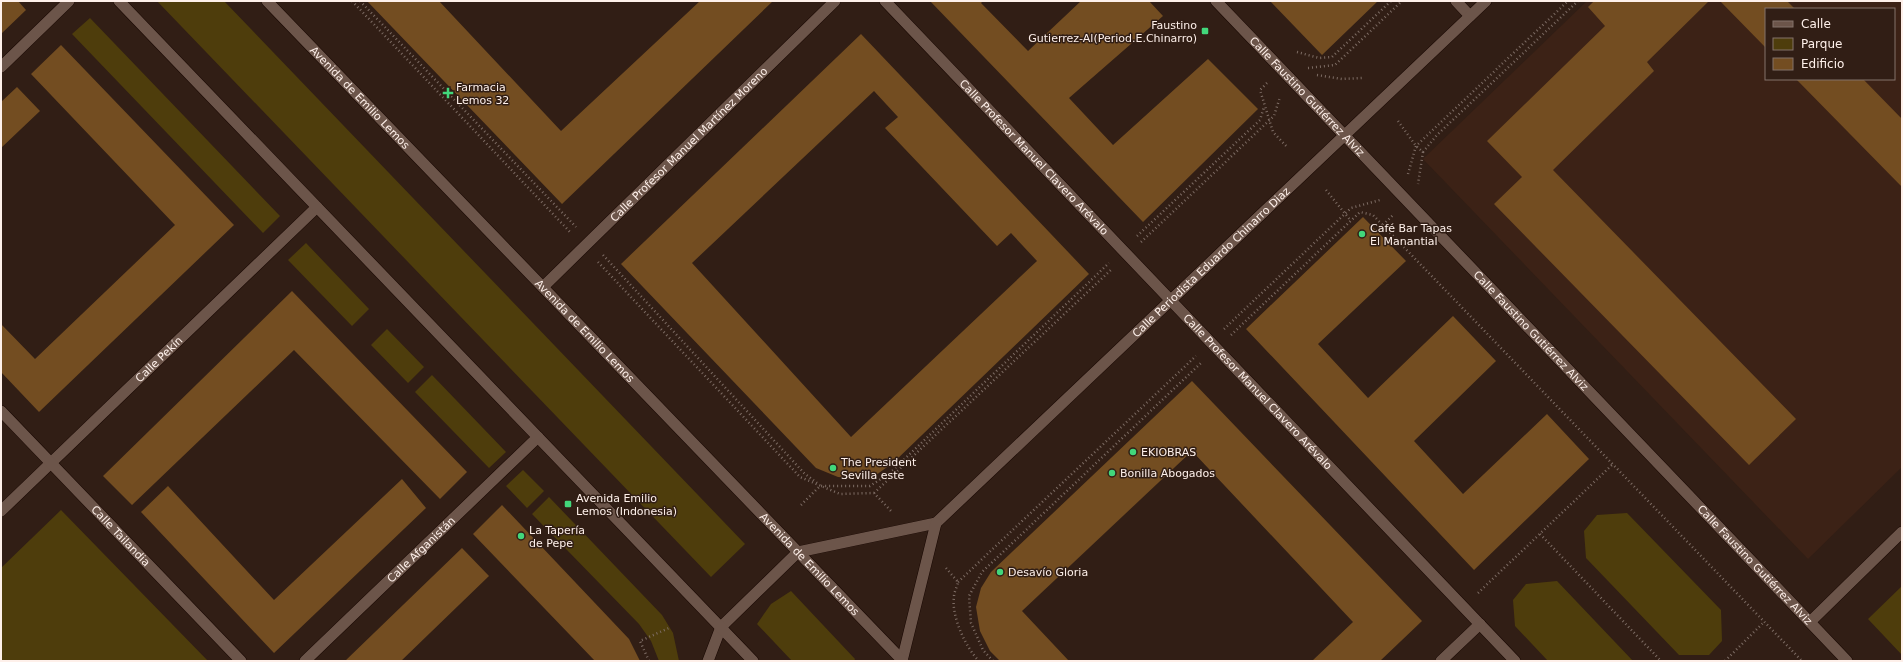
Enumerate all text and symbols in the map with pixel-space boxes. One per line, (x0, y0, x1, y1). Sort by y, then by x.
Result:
legend (1765, 8, 1895, 80)
text: Calle (1801, 17, 1831, 31)
place label: Faustino Gutierrez-Al(Period.E.Chinarro) (1028, 19, 1197, 45)
marker: Faustino Gutierrez-Al(Period.E.Chinarro) (1200, 26, 1210, 36)
street label: Calle Faustino Gutiérrez Alviz (1247, 34, 1368, 159)
text: Parque (1801, 37, 1842, 51)
street label: Avenida de Emilio Lemos (308, 43, 413, 152)
text: Edificio (1801, 57, 1844, 71)
street label: Calle Profesor Manuel Martínez Moreno (607, 64, 770, 224)
street label: Calle Profesor Manuel Clavero Arévalo (957, 77, 1112, 238)
place label: Farmacia Lemos 32 (456, 81, 509, 107)
marker: Farmacia Lemos 32 (443, 88, 453, 98)
street label: Calle Periodista Eduardo Chinarro Diaz (1129, 184, 1292, 340)
place label: Café Bar Tapas El Manantial (1370, 222, 1452, 248)
marker: Café Bar Tapas El Manantial (1357, 229, 1367, 239)
street label: Calle Faustino Gutiérrez Alviz (1471, 268, 1591, 393)
street label: Avenida de Emilio Lemos (532, 277, 637, 385)
street label: Calle Profesor Manuel Clavero Arévalo (1181, 311, 1335, 472)
street label: Calle Pekín (133, 334, 185, 385)
place label: EKIOBRAS (1141, 446, 1196, 459)
marker: EKIOBRAS (1128, 447, 1138, 457)
place label: The President Sevilla este (840, 456, 917, 482)
marker: The President Sevilla este (828, 463, 838, 473)
place label: Bonilla Abogados (1120, 467, 1215, 480)
marker: Bonilla Abogados (1107, 468, 1117, 478)
place label: Avenida Emilio Lemos (Indonesia) (576, 492, 677, 518)
marker: Avenida Emilio Lemos (Indonesia) (563, 499, 573, 509)
street label: Calle Faustino Gutiérrez Alviz (1695, 502, 1815, 627)
street label: Calle Tailandia (89, 503, 153, 569)
street label: Avenida de Emilio Lemos (757, 510, 862, 618)
street label: Calle Afganistán (384, 514, 458, 585)
place label: La Tapería de Pepe (529, 524, 585, 550)
marker: La Tapería de Pepe (516, 531, 526, 541)
place label: Desavío Gloria (1008, 566, 1088, 579)
marker: Desavío Gloria (995, 567, 1005, 577)

